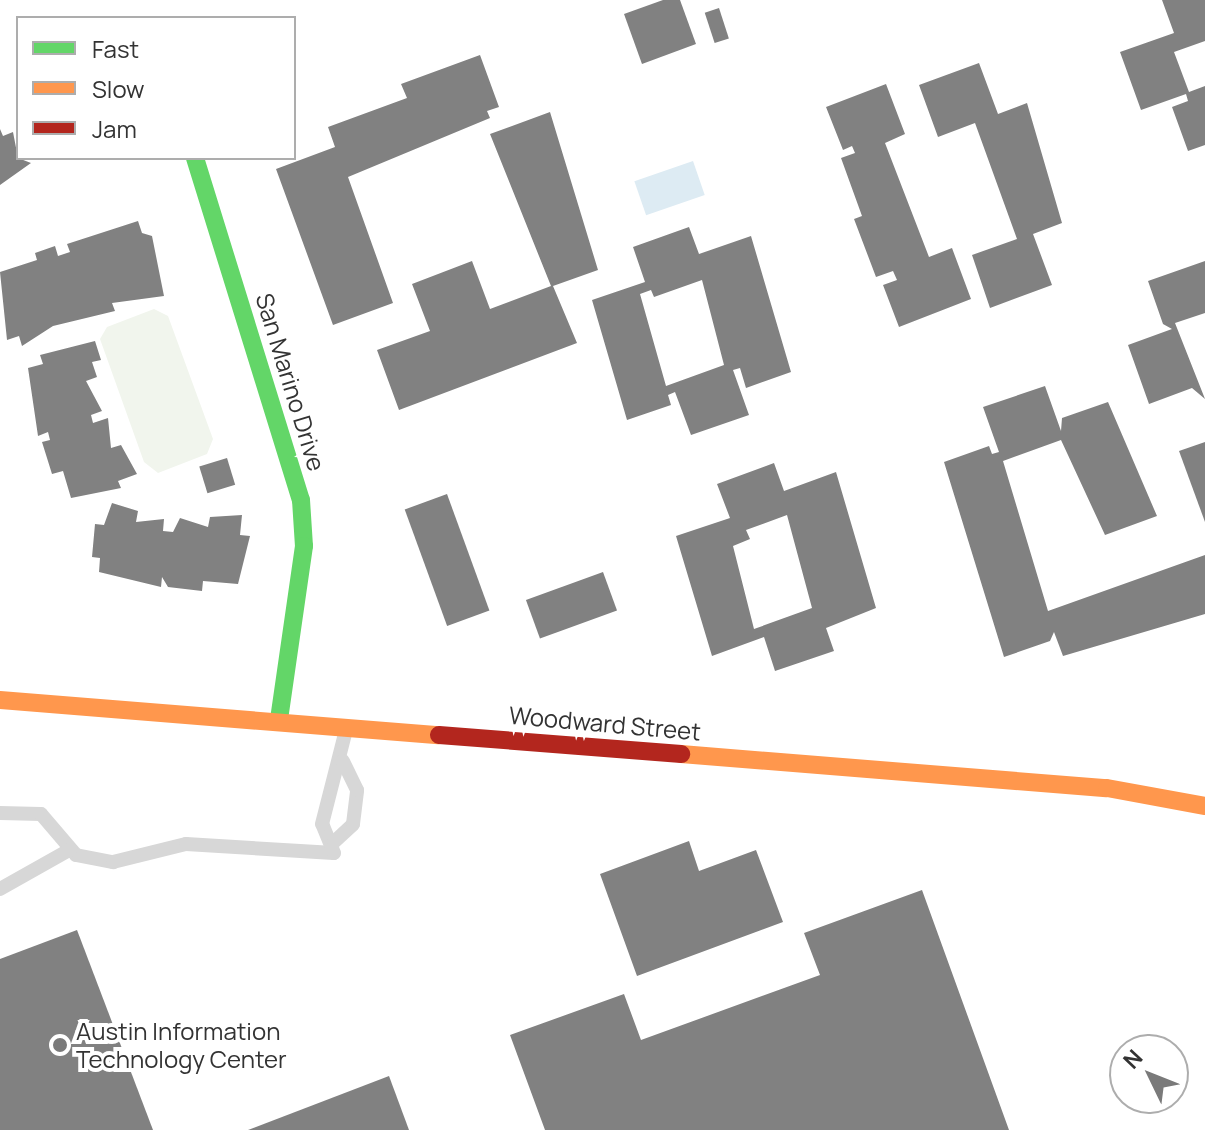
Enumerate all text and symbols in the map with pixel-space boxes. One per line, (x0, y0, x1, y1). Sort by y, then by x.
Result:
legend (16, 16, 296, 160)
text: Fast (92, 32, 139, 65)
text: Slow (92, 72, 145, 105)
text: Jam (92, 112, 137, 145)
street label: San Marino Drive (250, 290, 332, 474)
street label: Woodward Street (508, 700, 702, 746)
place label: Austin Information Technology Center (76, 1017, 287, 1073)
north arrow (1109, 1034, 1189, 1114)
marker: Austin Information Technology Center (51, 1036, 69, 1054)
text: N (1117, 1043, 1149, 1075)

